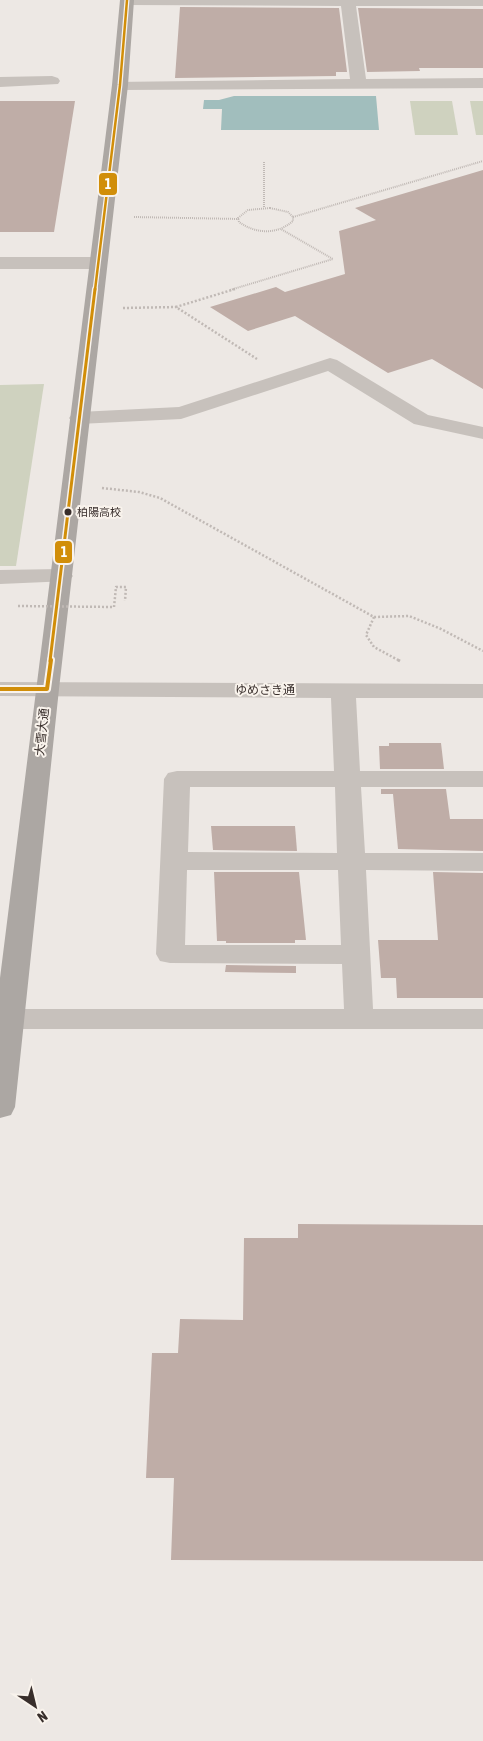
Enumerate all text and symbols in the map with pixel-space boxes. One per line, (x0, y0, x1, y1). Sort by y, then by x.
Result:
line badge: 1 (98, 172, 118, 196)
text: 1 (105, 176, 112, 192)
place label: 柏陽高校 (77, 506, 121, 518)
marker: 柏陽高校 (63, 507, 73, 517)
line badge: 1 (54, 540, 73, 564)
text: 1 (61, 544, 68, 560)
street label: ゆめさき通 (235, 683, 295, 697)
street label: 大雪大通 (33, 707, 51, 757)
north arrow (10, 1681, 60, 1731)
text: N (34, 1708, 50, 1726)

